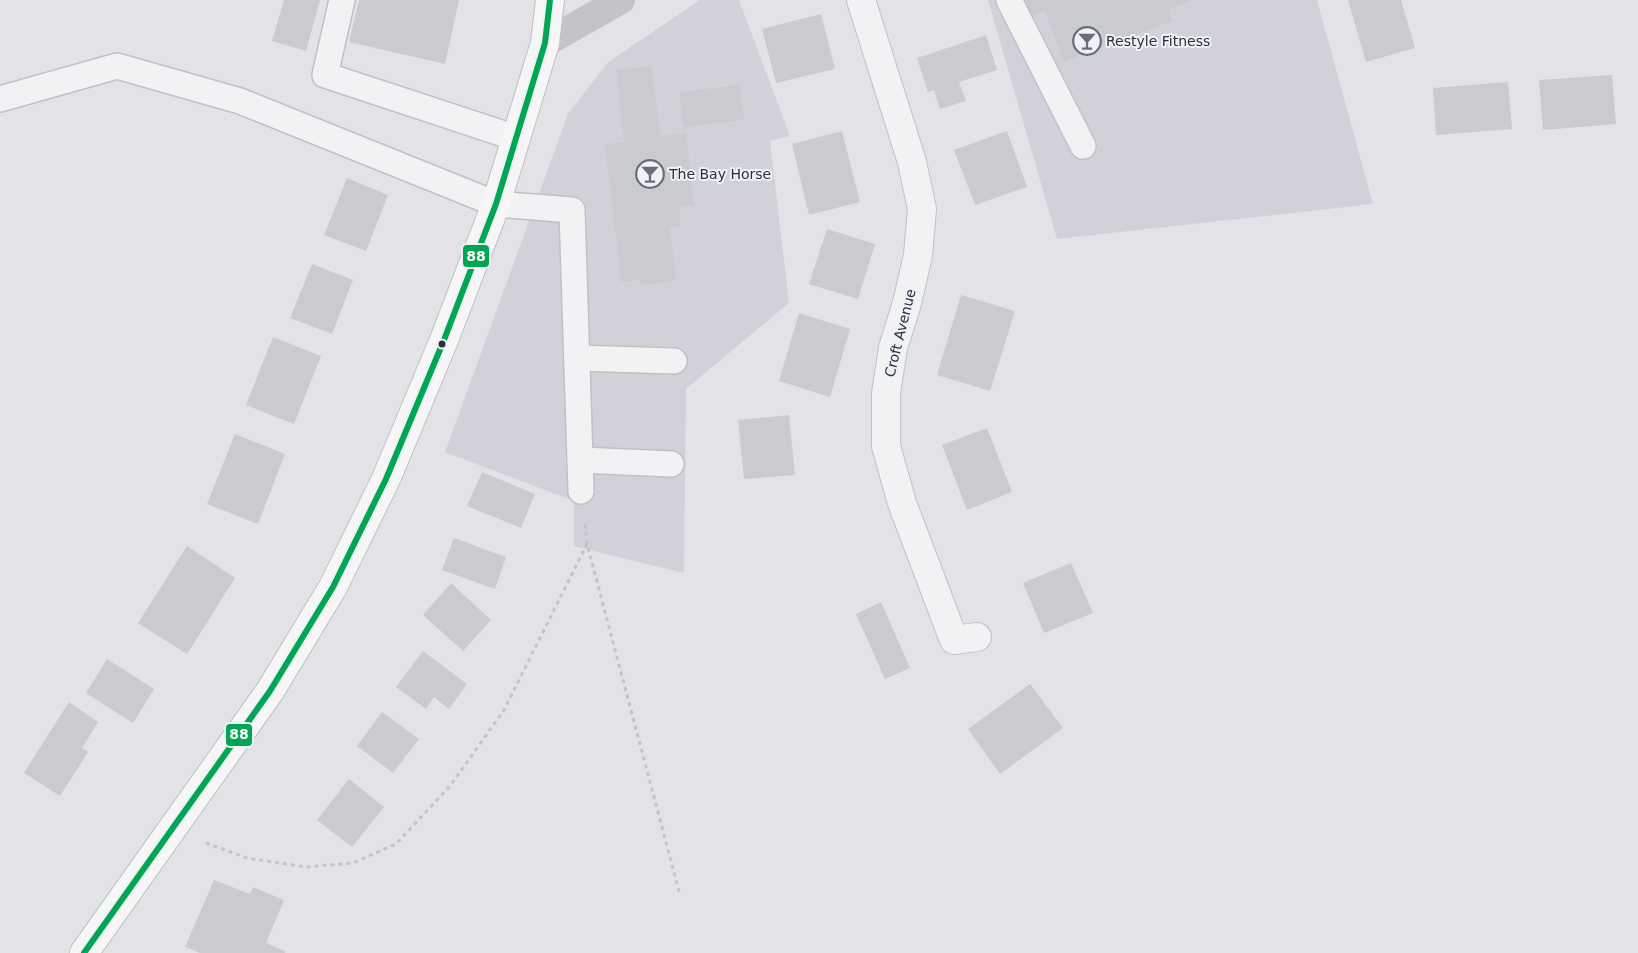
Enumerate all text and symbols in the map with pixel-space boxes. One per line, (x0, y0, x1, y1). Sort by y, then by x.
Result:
bar icon: Restyle Fitness (1072, 26, 1102, 56)
place label: Restyle Fitness (1106, 33, 1210, 49)
bar icon: The Bay Horse (635, 159, 665, 189)
place label: The Bay Horse (668, 166, 771, 182)
line badge: 88 (462, 244, 490, 268)
text: 88 (466, 248, 486, 264)
street label: Croft Avenue (881, 287, 919, 379)
unlabelled marker (437, 339, 447, 349)
line badge: 88 (225, 723, 253, 747)
text: 88 (229, 726, 249, 742)

